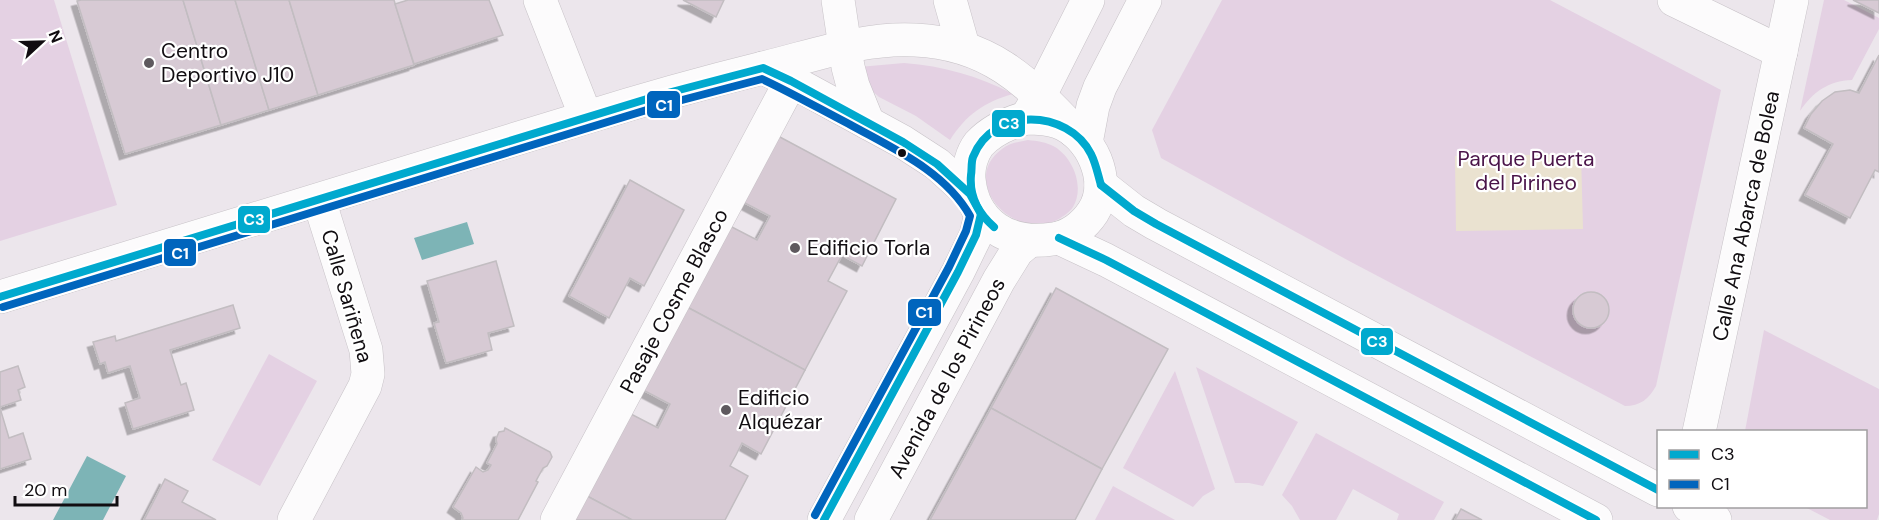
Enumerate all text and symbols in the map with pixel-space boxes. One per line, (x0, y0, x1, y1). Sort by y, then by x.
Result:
north arrow (12, 12, 72, 72)
text: N (44, 27, 67, 46)
place label: Centro Deportivo J10 (161, 37, 294, 89)
marker: Centro Deportivo J10 (142, 56, 156, 70)
street label: Calle Ana Abarca de Bolea (1706, 88, 1786, 344)
line badge: C1 (646, 90, 681, 119)
text: C1 (655, 95, 673, 116)
line badge: C3 (991, 109, 1026, 138)
text: C3 (998, 113, 1020, 134)
park label: Parque Puerta del Pirineo (1458, 145, 1594, 197)
unlabelled marker (896, 147, 908, 159)
street label: Pasaje Cosme Blasco (613, 204, 735, 398)
line badge: C3 (237, 205, 271, 234)
text: C3 (243, 209, 265, 230)
street label: Calle Sariñena (315, 226, 379, 366)
place label: Edificio Torla (807, 234, 930, 262)
line badge: C1 (163, 238, 197, 267)
marker: Edificio Torla (788, 241, 802, 255)
text: C1 (171, 243, 189, 264)
street label: Avenida de los Pirineos (882, 273, 1012, 483)
line badge: C1 (907, 298, 942, 327)
text: C1 (915, 302, 933, 323)
line badge: C3 (1360, 327, 1394, 356)
text: C3 (1366, 331, 1388, 352)
place label: Edificio Alquézar (738, 384, 823, 436)
marker: Edificio Alquézar (719, 403, 733, 417)
legend (1657, 430, 1867, 508)
text: C3 (1711, 442, 1735, 466)
scale bar (15, 469, 117, 507)
text: C1 (1711, 472, 1730, 496)
text: 20 m (24, 478, 67, 502)

